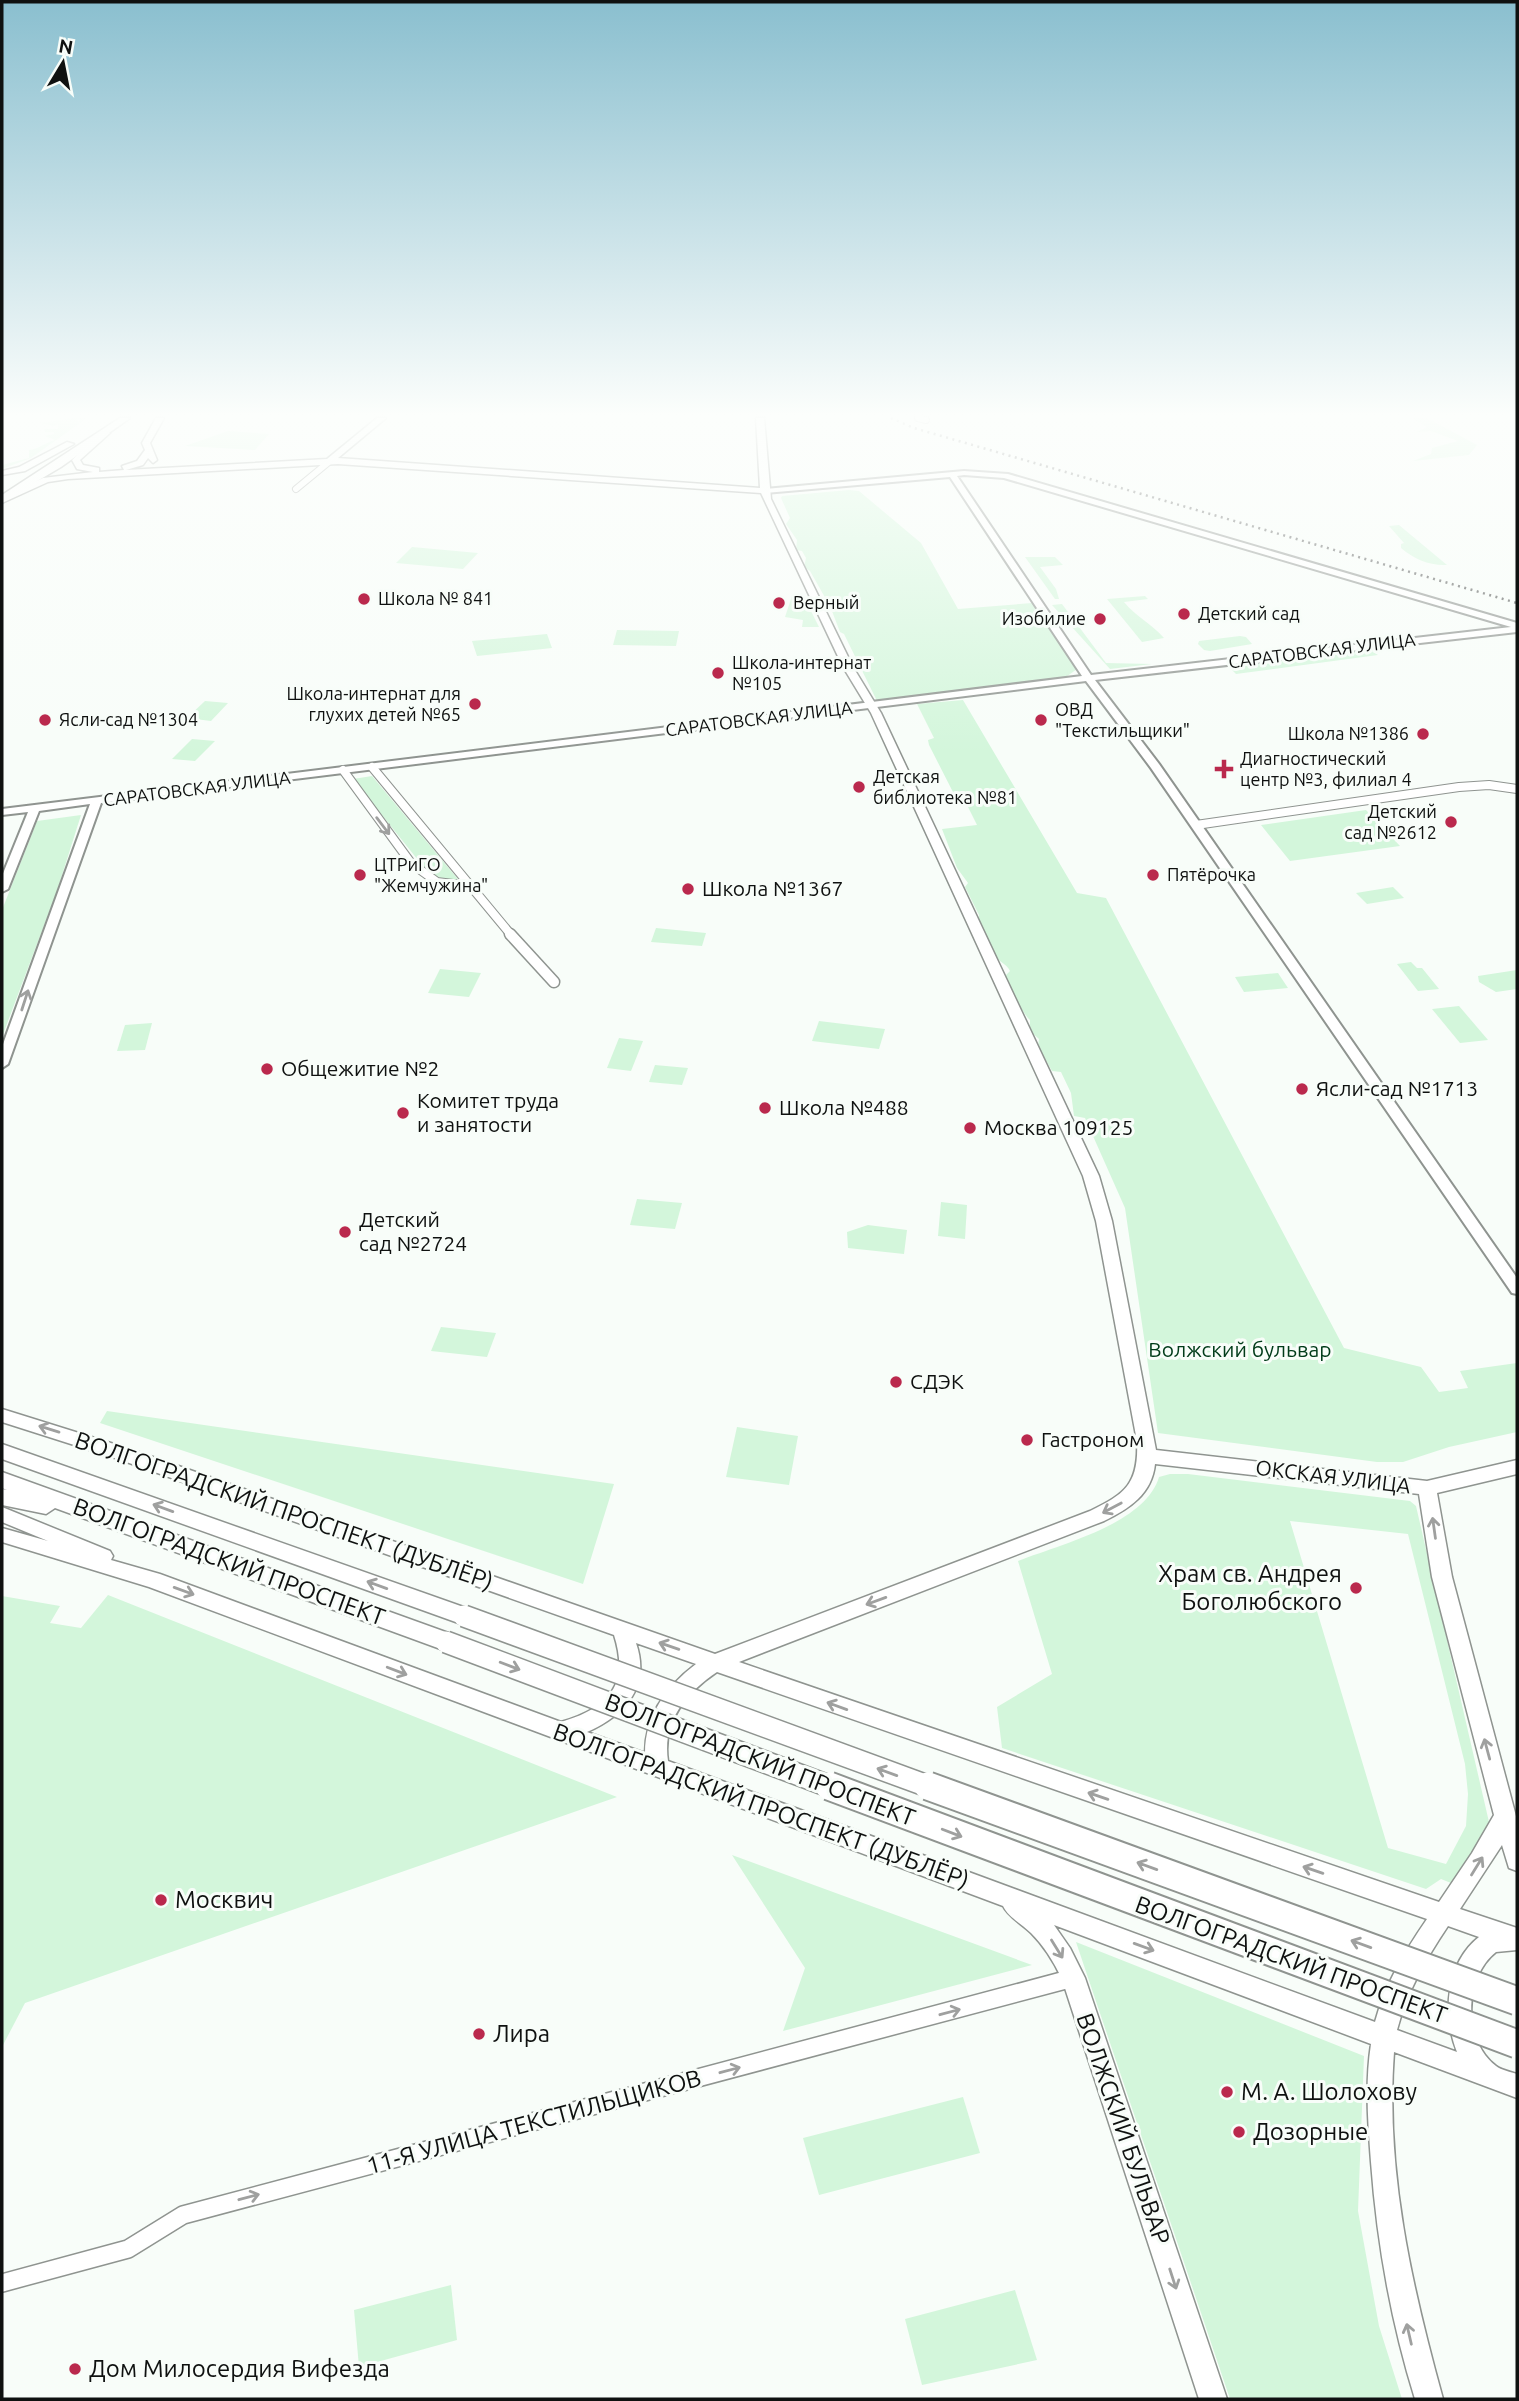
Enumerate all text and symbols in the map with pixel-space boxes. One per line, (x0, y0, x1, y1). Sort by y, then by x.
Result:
north arrow (28, 28, 98, 98)
text: N (57, 34, 75, 58)
place label: Школа № 841 (378, 588, 493, 608)
marker: Школа № 841 (356, 591, 372, 607)
place label: Верный (793, 592, 859, 612)
marker: Верный (771, 595, 787, 611)
place label: Детский сад (1198, 603, 1300, 623)
marker: Детский сад (1176, 606, 1192, 622)
place label: Изобилие (1002, 608, 1086, 628)
marker: Изобилие (1092, 611, 1108, 627)
street label: САРАТОВСКАЯ УЛИЦА (1227, 629, 1417, 671)
place label: Школа-интернат №105 (732, 652, 871, 693)
marker: Школа-интернат №105 (710, 665, 726, 681)
place label: Школа-интернат для глухих детей №65 (286, 683, 461, 724)
marker: Школа-интернат для глухих детей №65 (467, 696, 483, 712)
street label: САРАТОВСКАЯ УЛИЦА (664, 697, 854, 739)
place label: ОВД "Текстильщики" (1055, 699, 1190, 740)
place label: Ясли-сад №1304 (59, 709, 198, 729)
marker: Ясли-сад №1304 (37, 712, 53, 728)
marker: ОВД "Текстильщики" (1033, 712, 1049, 728)
place label: Школа №1386 (1288, 723, 1409, 743)
marker: Школа №1386 (1415, 726, 1431, 742)
place label: Диагностический центр №3, филиал 4 (1240, 748, 1412, 789)
marker: Диагностический центр №3, филиал 4 (1214, 759, 1234, 779)
place label: Детская библиотека №81 (873, 766, 1017, 807)
street label: САРАТОВСКАЯ УЛИЦА (102, 767, 292, 809)
marker: Детская библиотека №81 (851, 779, 867, 795)
place label: Детский сад №2612 (1344, 801, 1437, 842)
marker: Детский сад №2612 (1443, 814, 1459, 830)
one-way arrow (375, 816, 390, 834)
place label: ЦТРиГО "Жемчужина" (374, 854, 488, 895)
place label: Пятёрочка (1167, 864, 1256, 884)
marker: ЦТРиГО "Жемчужина" (352, 867, 368, 883)
marker: Пятёрочка (1145, 867, 1161, 883)
place label: Школа №1367 (702, 876, 843, 900)
marker: Школа №1367 (680, 881, 696, 897)
one-way arrow (20, 989, 33, 1011)
place label: Общежитие №2 (281, 1056, 439, 1080)
marker: Общежитие №2 (259, 1061, 275, 1077)
place label: Ясли-сад №1713 (1316, 1076, 1478, 1100)
marker: Ясли-сад №1713 (1294, 1081, 1310, 1097)
place label: Комитет труда и занятости (417, 1088, 559, 1136)
place label: Школа №488 (779, 1095, 909, 1119)
marker: Школа №488 (757, 1100, 773, 1116)
marker: Комитет труда и занятости (395, 1105, 411, 1121)
place label: Москва 109125 (984, 1115, 1133, 1139)
marker: Москва 109125 (962, 1120, 978, 1136)
place label: Детский сад №2724 (359, 1207, 467, 1255)
marker: Детский сад №2724 (337, 1224, 353, 1240)
park label: Волжский бульвар (1148, 1337, 1332, 1361)
place label: СДЭК (910, 1369, 964, 1393)
marker: СДЭК (888, 1374, 904, 1390)
one-way arrow (38, 1422, 60, 1435)
street label: ВОЛГОГРАДСКИЙ ПРОСПЕКТ (ДУБЛЁР) (71, 1426, 497, 1596)
place label: Гастроном (1041, 1427, 1144, 1451)
marker: Гастроном (1019, 1432, 1035, 1448)
street label: ОКСКАЯ УЛИЦА (1254, 1455, 1412, 1497)
street label: ВОЛГОГРАДСКИЙ ПРОСПЕКТ (69, 1492, 389, 1632)
one-way arrow (153, 1500, 175, 1513)
one-way arrow (1102, 1501, 1122, 1515)
one-way arrow (1427, 1518, 1440, 1540)
place label: Храм св. Андрея Боголюбского (1158, 1560, 1342, 1615)
one-way arrow (367, 1578, 389, 1590)
marker: Храм св. Андрея Боголюбского (1348, 1580, 1364, 1596)
one-way arrow (172, 1586, 194, 1598)
one-way arrow (865, 1596, 887, 1608)
one-way arrow (658, 1639, 680, 1651)
one-way arrow (499, 1661, 521, 1673)
one-way arrow (385, 1666, 407, 1678)
street label: ВОЛГОГРАДСКИЙ ПРОСПЕКТ (601, 1687, 919, 1831)
one-way arrow (826, 1698, 848, 1711)
street label: ВОЛГОГРАДСКИЙ ПРОСПЕКТ (ДУБЛЁР) (550, 1717, 973, 1894)
one-way arrow (1480, 1738, 1493, 1761)
one-way arrow (877, 1764, 899, 1777)
one-way arrow (1088, 1789, 1110, 1801)
one-way arrow (941, 1828, 963, 1840)
one-way arrow (1471, 1857, 1485, 1877)
one-way arrow (1137, 1859, 1159, 1871)
one-way arrow (1303, 1862, 1325, 1875)
place label: Москвич (175, 1886, 273, 1913)
street label: ВОЛГОГРАДСКИЙ ПРОСПЕКТ (1131, 1889, 1451, 2029)
marker: Москвич (153, 1892, 169, 1908)
one-way arrow (1351, 1937, 1373, 1949)
one-way arrow (1051, 1938, 1065, 1958)
one-way arrow (1133, 1941, 1155, 1954)
one-way arrow (938, 2005, 960, 2018)
street label: ВОЛЖСКИЙ БУЛЬВАР (1071, 2009, 1177, 2248)
place label: Лира (493, 2020, 550, 2047)
marker: Лира (471, 2026, 487, 2042)
one-way arrow (719, 2063, 741, 2076)
street label: 11-Я УЛИЦА ТЕКСТИЛЬЩИКОВ (364, 2064, 704, 2179)
place label: М. А. Шолохову (1241, 2078, 1417, 2105)
marker: М. А. Шолохову (1219, 2084, 1235, 2100)
place label: Дозорные (1253, 2118, 1368, 2145)
marker: Дозорные (1231, 2124, 1247, 2140)
one-way arrow (238, 2190, 260, 2203)
one-way arrow (1168, 2267, 1180, 2289)
one-way arrow (1402, 2323, 1416, 2346)
place label: Дом Милосердия Вифезда (89, 2355, 390, 2382)
marker: Дом Милосердия Вифезда (67, 2361, 83, 2377)

